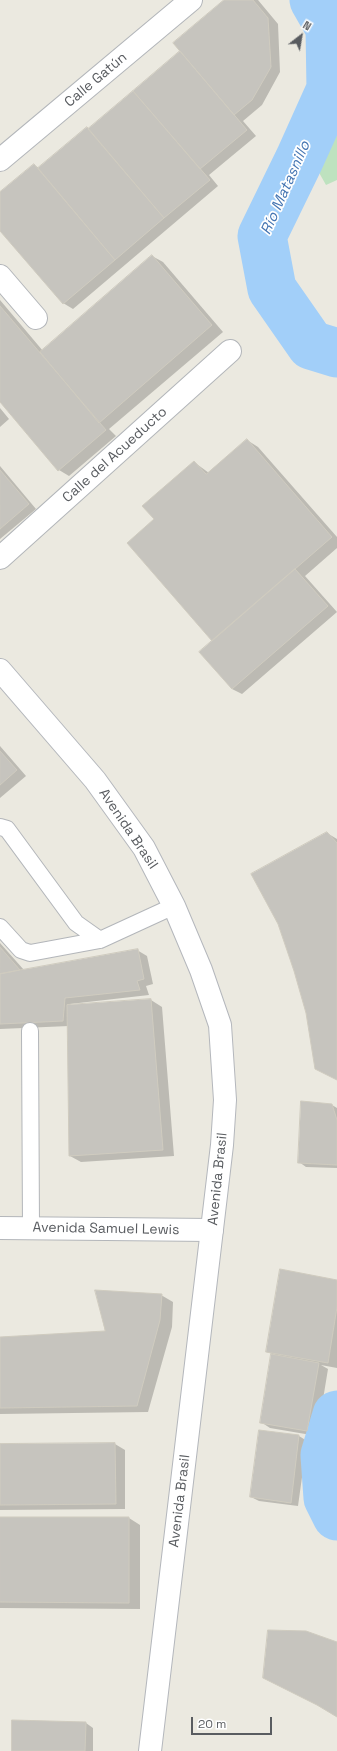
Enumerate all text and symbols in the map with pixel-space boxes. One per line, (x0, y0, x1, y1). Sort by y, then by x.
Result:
north arrow (281, 16, 321, 56)
text: N (300, 18, 314, 34)
street label: Calle Gatún (61, 49, 131, 111)
water label: Río Matasnillo (257, 139, 315, 237)
street label: Calle del Acueducto (59, 404, 171, 506)
street label: Avenida Brasil (95, 786, 161, 872)
street label: Avenida Brasil (205, 1132, 231, 1226)
street label: Avenida Samuel Lewis (32, 1219, 180, 1239)
street label: Avenida Brasil (166, 1454, 194, 1548)
scale bar (193, 1709, 274, 1735)
text: 20 m (198, 1716, 226, 1732)

